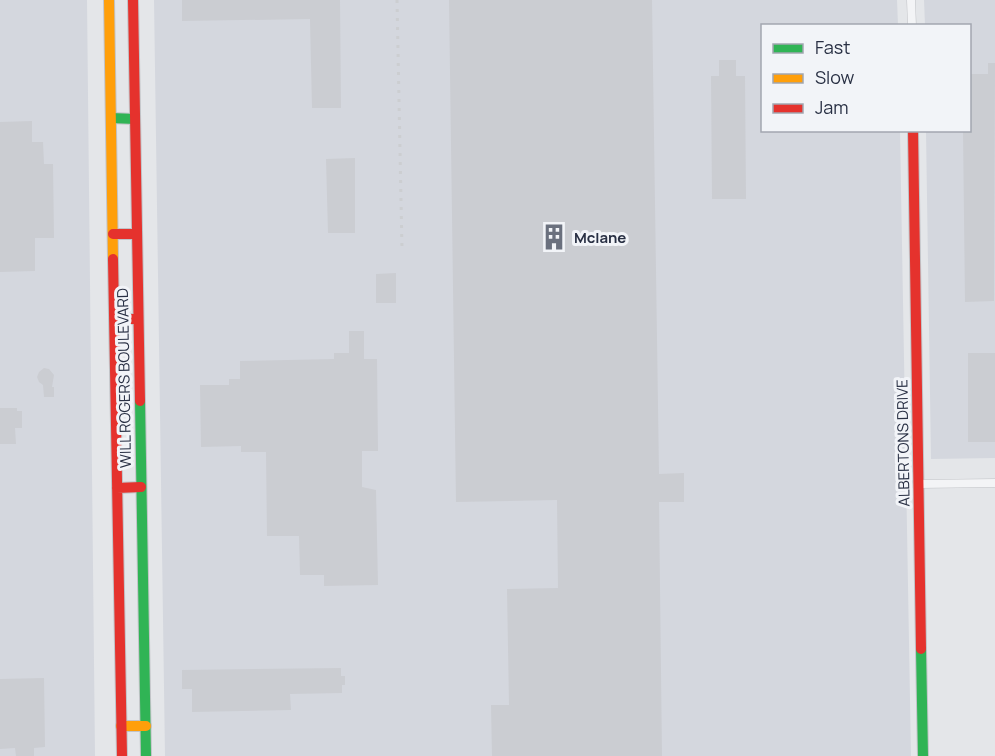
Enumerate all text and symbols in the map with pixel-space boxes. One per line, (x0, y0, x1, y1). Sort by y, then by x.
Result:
legend (761, 24, 971, 132)
text: Fast (815, 35, 850, 59)
text: Slow (815, 65, 855, 89)
text: Jam (815, 95, 849, 119)
building icon: Mclane (539, 222, 569, 252)
place label: Mclane (574, 227, 626, 248)
street label: WILL ROGERS BOULEVARD (112, 288, 136, 468)
street label: ALBERTONS DRIVE (891, 379, 915, 507)

